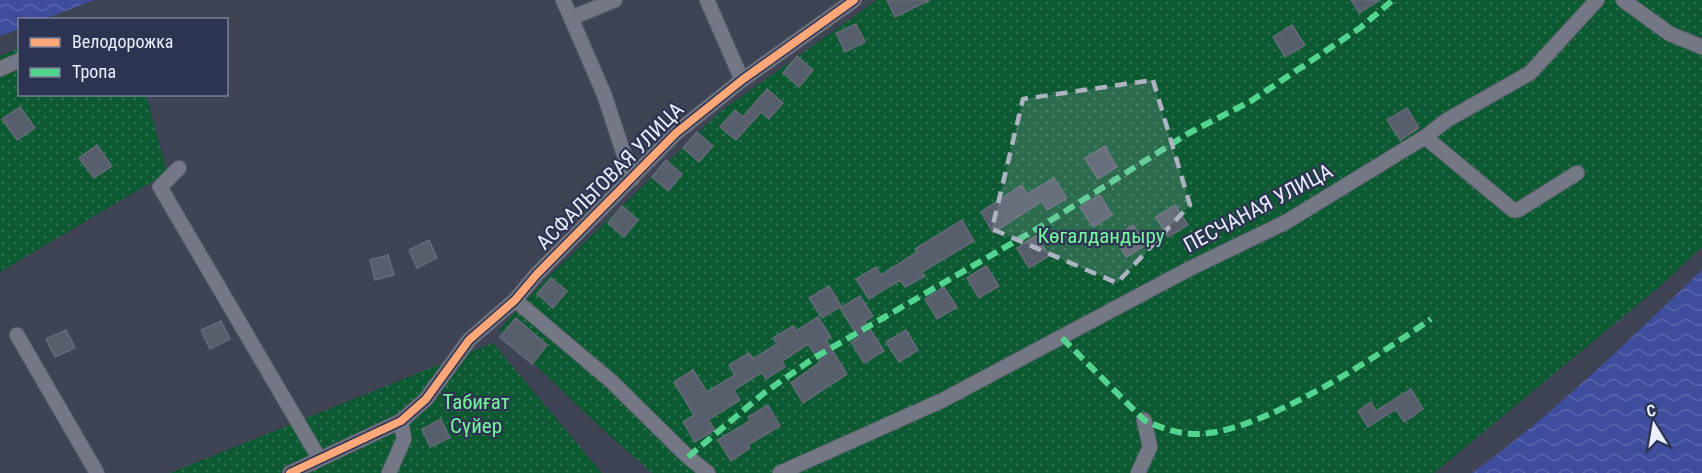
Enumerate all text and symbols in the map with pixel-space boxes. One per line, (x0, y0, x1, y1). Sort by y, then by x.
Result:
legend (18, 18, 228, 96)
text: Велодорожка (72, 31, 173, 52)
text: Тропа (72, 61, 116, 82)
street label: АСФАЛЬТОВАЯ УЛИЦА (531, 97, 689, 255)
street label: ПЕСЧАНАЯ УЛИЦА (1180, 159, 1336, 257)
park label: Көгалдандыру (1037, 224, 1165, 248)
park label: Табиғат Сүйер (442, 390, 510, 438)
north arrow (1624, 395, 1684, 455)
text: С (1645, 401, 1658, 421)

